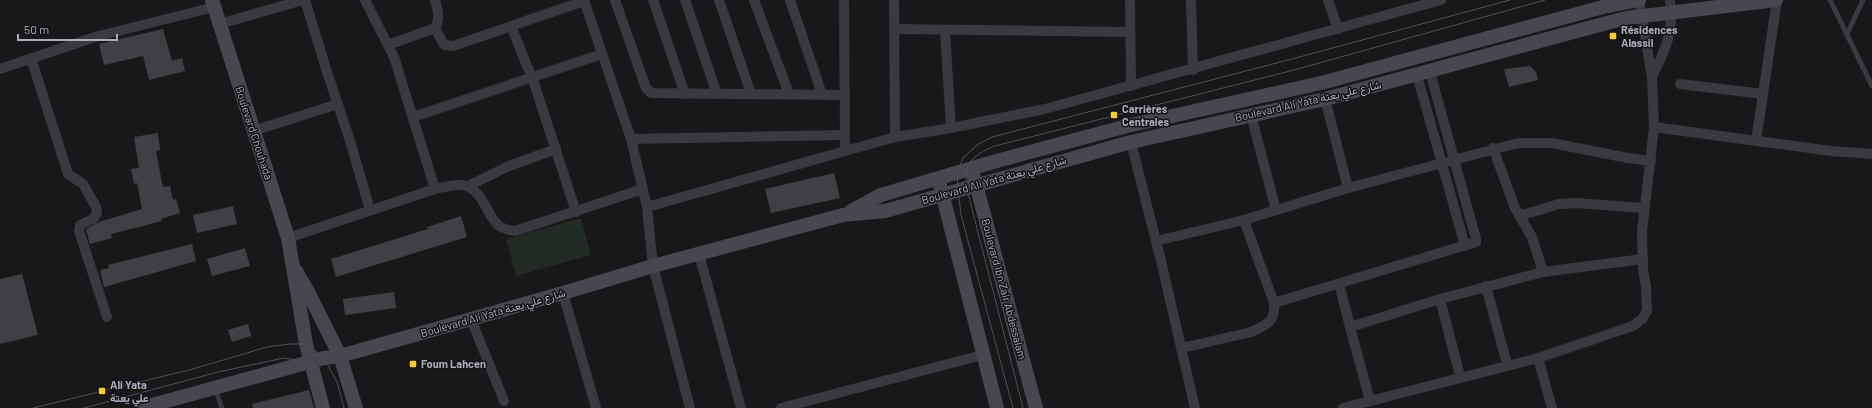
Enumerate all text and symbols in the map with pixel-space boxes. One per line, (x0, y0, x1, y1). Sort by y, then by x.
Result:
scale bar (18, 16, 117, 42)
text: 50 m (24, 22, 49, 36)
place label: Résidences Alassil (1621, 23, 1678, 49)
marker: Résidences Alassil (1608, 31, 1618, 41)
street label: Boulevard Ali Yata شارع علي يعتة (1233, 77, 1384, 128)
street label: Boulevard Chouhada (233, 84, 276, 181)
place label: Carrières Centrales (1122, 102, 1169, 128)
marker: Carrières Centrales (1109, 110, 1119, 120)
street label: Boulevard Ali Yata شارع علي يعتة (920, 153, 1069, 210)
street label: Boulevard Ibn Zair Abdessalam (979, 217, 1030, 361)
street label: Boulevard Ali Yata شارع علي يعتة (419, 286, 568, 343)
place label: Foum Lahcen (421, 357, 486, 370)
marker: Foum Lahcen (408, 359, 418, 369)
place label: Ali Yata علي يعتة (110, 378, 149, 407)
marker: Ali Yata علي يعتة (97, 386, 107, 396)

